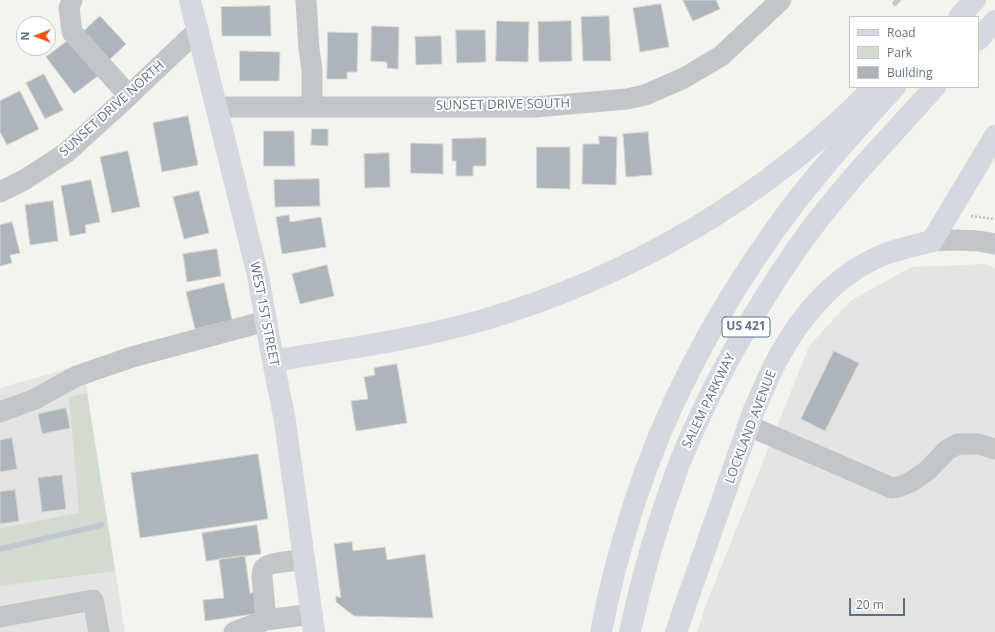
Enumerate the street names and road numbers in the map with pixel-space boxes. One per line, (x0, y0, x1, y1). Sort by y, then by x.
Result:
street label: SUNSET DRIVE NORTH (56, 58, 168, 160)
street label: SUNSET DRIVE SOUTH (436, 96, 570, 114)
street label: WEST 1ST STREET (246, 261, 282, 367)
road number: US 421 (722, 317, 770, 337)
street label: SALEM PARKWAY (679, 351, 739, 451)
street label: LOCKLAND AVENUE (722, 368, 780, 486)

